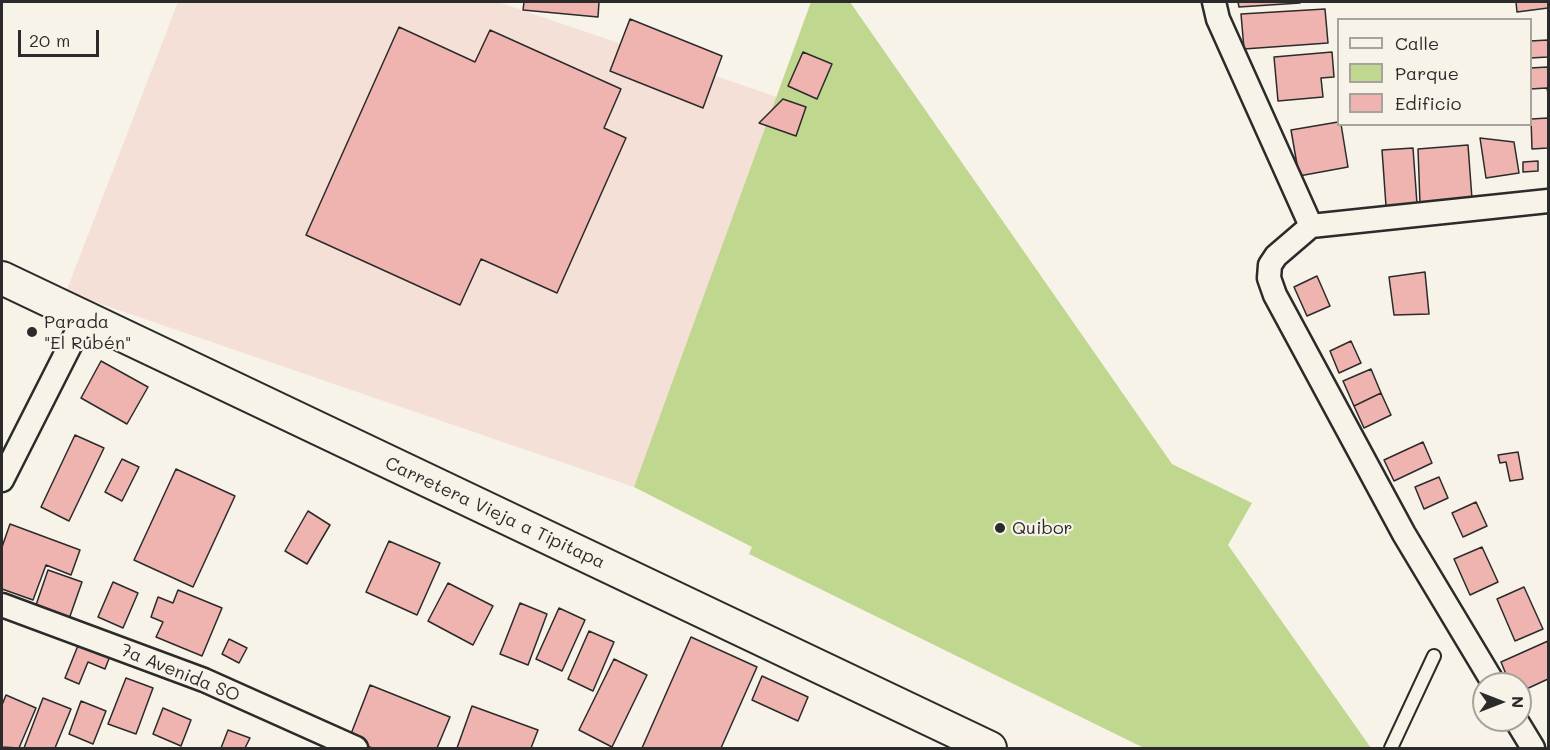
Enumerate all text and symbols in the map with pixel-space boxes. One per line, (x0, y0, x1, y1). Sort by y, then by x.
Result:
scale bar (21, 18, 102, 56)
legend (1337, 18, 1532, 126)
text: 20 m (29, 28, 70, 52)
text: Calle (1395, 31, 1439, 55)
text: Parque (1395, 61, 1459, 85)
text: Edificio (1395, 91, 1462, 115)
place label: Parada "El Rubén" (44, 311, 131, 354)
marker: Parada "El Rubén" (25, 325, 39, 339)
street label: Carretera Vieja a Tipitapa (382, 452, 608, 574)
place label: Quibor (1012, 517, 1073, 539)
marker: Quibor (993, 521, 1007, 535)
street label: 7a Avenida SO (117, 639, 243, 707)
north arrow (1472, 672, 1532, 732)
text: N (1508, 696, 1529, 708)

